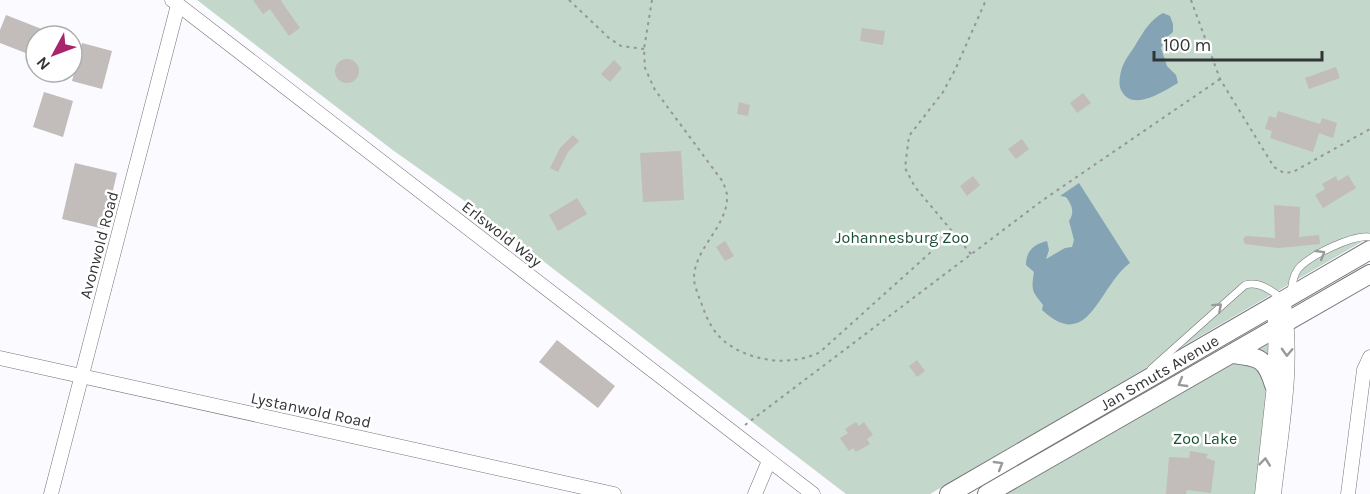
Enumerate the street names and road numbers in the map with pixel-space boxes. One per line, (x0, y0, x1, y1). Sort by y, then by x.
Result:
street label: Avonwold Road (76, 189, 122, 301)
street label: Erlswold Way (458, 197, 546, 271)
street label: Jan Smuts Avenue (1096, 330, 1222, 414)
street label: Lystanwold Road (249, 388, 373, 432)

